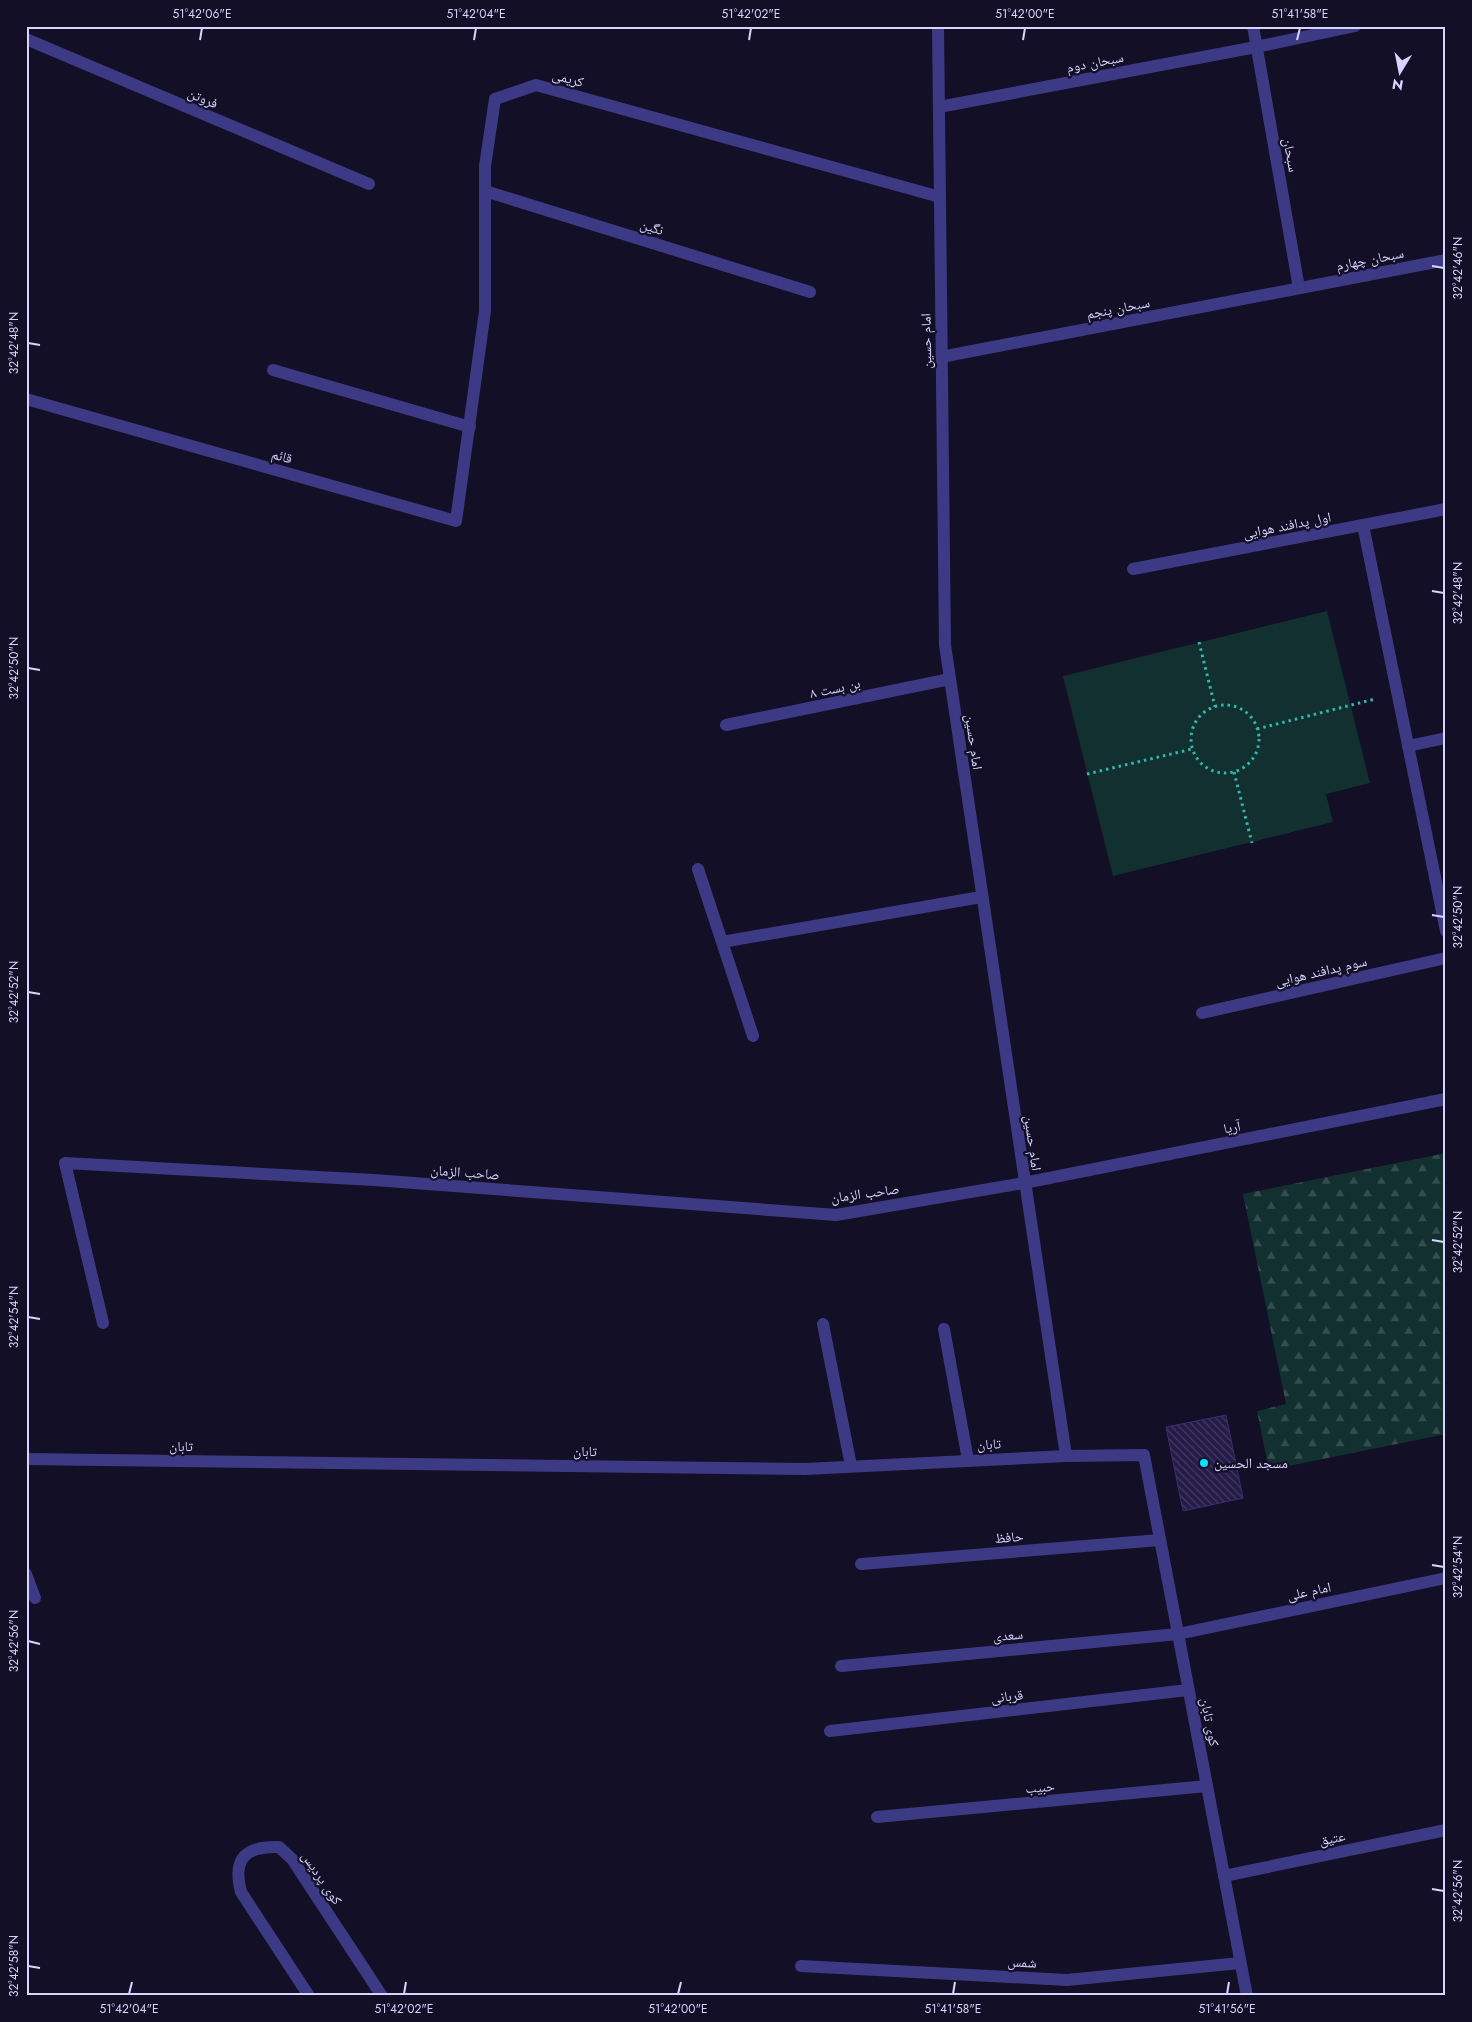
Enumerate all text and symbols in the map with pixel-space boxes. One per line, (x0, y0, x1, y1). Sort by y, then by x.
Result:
text: 51°42'06"E (172, 5, 232, 23)
text: 51°42'04"E (446, 5, 506, 23)
text: 51°42'02"E (722, 5, 780, 23)
text: 51°42'00"E (995, 5, 1055, 23)
text: 51°41'58"E (1272, 5, 1328, 23)
street label: سبحان دوم (1065, 47, 1125, 77)
north arrow (1374, 48, 1424, 98)
street label: کریمی (550, 64, 586, 92)
text: N (1391, 74, 1405, 96)
street label: فروتن (185, 83, 221, 113)
street label: سبحان (1278, 136, 1304, 174)
street label: نگین (638, 214, 666, 240)
text: 32°42'46"N (1449, 237, 1467, 299)
street label: سبحان چهارم (1334, 243, 1406, 275)
street label: سبحان پنجم (1085, 292, 1151, 324)
text: 32°42'48"N (5, 312, 23, 374)
street label: امام حسین (916, 313, 936, 369)
street label: قائم (269, 444, 295, 468)
street label: اول پدافند هوایی (1241, 507, 1333, 543)
text: 32°42'48"N (1449, 562, 1467, 624)
text: 32°42'50"N (5, 637, 23, 699)
street label: بن بست ۸ (808, 673, 862, 703)
street label: امام حسین (960, 713, 988, 771)
text: 32°42'50"N (1449, 886, 1467, 948)
street label: سوم پدافند هوایی (1273, 951, 1369, 991)
text: 32°42'52"N (5, 961, 23, 1023)
street label: امام حسین (1019, 1114, 1047, 1172)
street label: آریا (1222, 1115, 1243, 1138)
street label: صاحب الزمان (430, 1160, 500, 1184)
street label: صاحب الزمان (829, 1178, 901, 1208)
text: 32°42'52"N (1449, 1211, 1467, 1273)
text: 32°42'54"N (5, 1286, 23, 1348)
street label: تابان (977, 1433, 1002, 1455)
street label: تابان (169, 1436, 193, 1456)
street label: تابان (573, 1441, 597, 1461)
place label: مسجد الحسین (1214, 1453, 1288, 1473)
marker: مسجد الحسین (1198, 1457, 1210, 1469)
street label: حافظ (994, 1526, 1024, 1548)
text: 32°42'54"N (1449, 1536, 1467, 1598)
street label: امام علی (1285, 1577, 1333, 1605)
text: 32°42'56"N (5, 1610, 23, 1672)
street label: سعدی (992, 1624, 1024, 1646)
street label: قربانی (990, 1684, 1024, 1708)
street label: کوی تابان (1195, 1696, 1225, 1748)
street label: حبیب (1024, 1776, 1056, 1798)
street label: عتیق (1317, 1826, 1347, 1850)
street label: کوی پردیس (297, 1847, 347, 1909)
text: 32°42'56"N (1449, 1860, 1467, 1922)
text: 32°42'58"N (5, 1935, 23, 1997)
street label: شمس (1007, 1951, 1037, 1973)
text: 51°42'04"E (99, 2000, 159, 2018)
text: 51°42'02"E (375, 2000, 433, 2018)
text: 51°42'00"E (648, 2000, 708, 2018)
text: 51°41'58"E (925, 2000, 981, 2018)
text: 51°41'56"E (1198, 2000, 1256, 2018)

